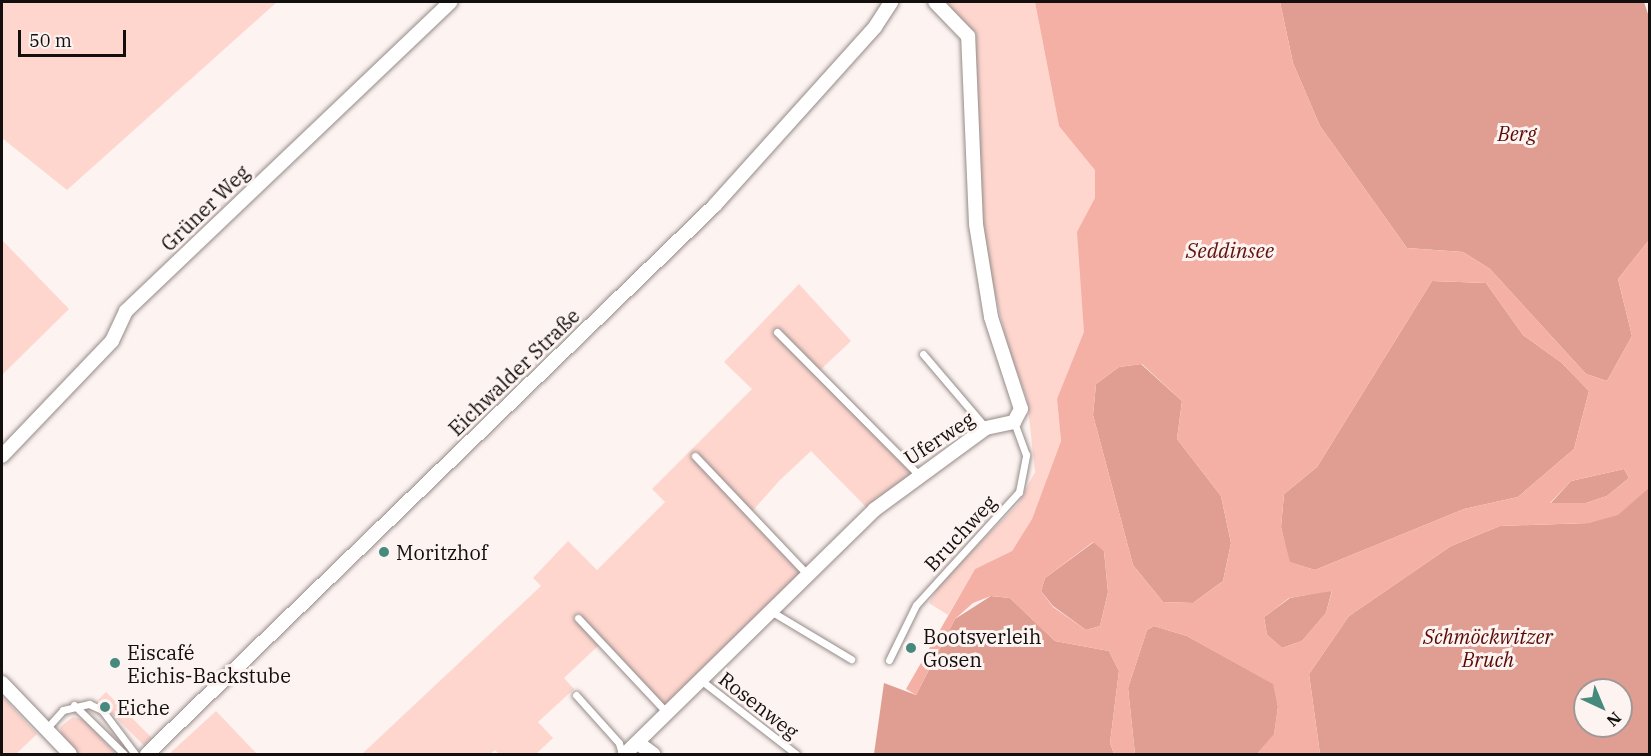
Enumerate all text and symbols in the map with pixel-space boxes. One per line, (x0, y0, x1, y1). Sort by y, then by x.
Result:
scale bar (21, 18, 129, 56)
text: 50 m (29, 29, 72, 52)
park label: Berg (1497, 121, 1537, 145)
street label: Grüner Weg (156, 160, 254, 256)
water label: Seddinsee (1186, 237, 1274, 263)
street label: Eichwalder Straße (444, 303, 584, 441)
street label: Uferweg (900, 407, 978, 469)
street label: Bruchweg (919, 490, 1001, 576)
place label: Moritzhof (396, 540, 488, 564)
marker: Moritzhof (377, 545, 391, 559)
place label: Bootsverleih Gosen (923, 624, 1041, 671)
park label: Schmöckwitzer Bruch (1423, 624, 1553, 671)
place label: Eiscafé Eichis-Backstube (127, 640, 291, 687)
marker: Bootsverleih Gosen (904, 641, 918, 655)
marker: Eiscafé Eichis-Backstube (108, 656, 122, 670)
street label: Rosenweg (714, 666, 804, 744)
north arrow (1573, 678, 1633, 738)
place label: Eiche (117, 695, 170, 719)
marker: Eiche (98, 700, 112, 714)
text: N (1603, 708, 1626, 731)

